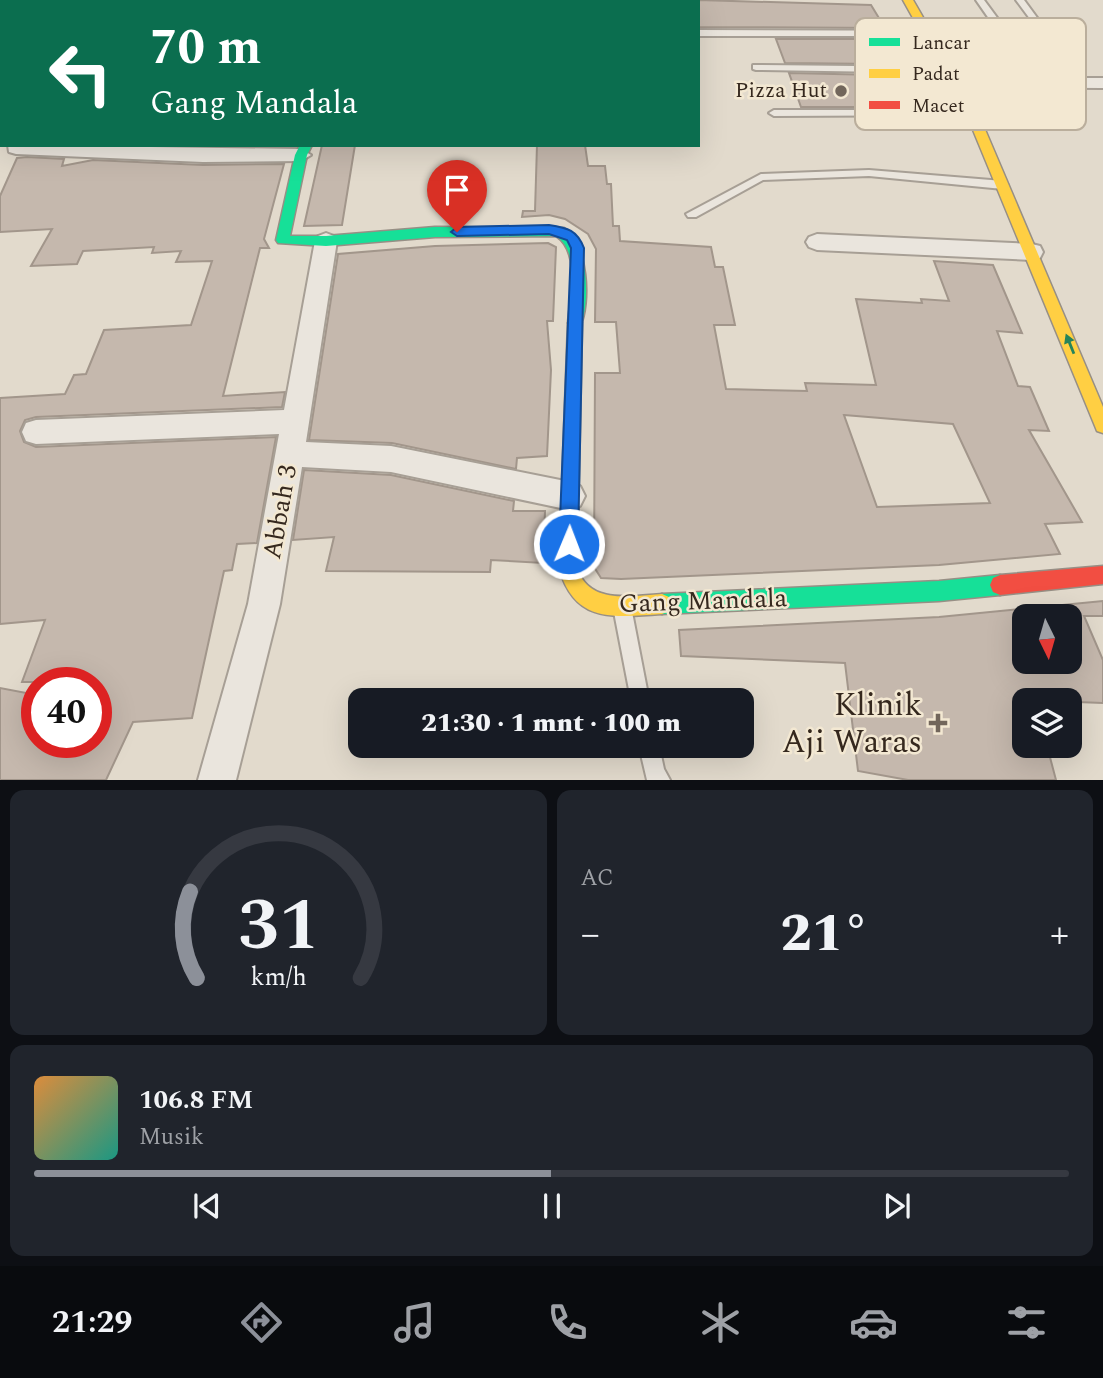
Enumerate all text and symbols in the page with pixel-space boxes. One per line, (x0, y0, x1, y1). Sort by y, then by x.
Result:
text: 70 m (150, 11, 261, 86)
legend (855, 18, 1086, 130)
icon: left (35, 28, 126, 119)
text: Lancar (912, 29, 971, 58)
text: Padat (912, 60, 960, 89)
place label: Pizza Hut (735, 75, 827, 107)
text: Gang Mandala (150, 79, 358, 128)
marker: Pizza Hut (833, 83, 849, 99)
text: Macet (912, 92, 965, 121)
pin (427, 160, 487, 232)
icon: arrive (438, 171, 476, 209)
one-way arrow (1064, 333, 1075, 354)
street label: Abbah 3 (252, 462, 308, 562)
position arrow (532, 507, 606, 581)
street label: Gang Mandala (618, 578, 788, 624)
north arrow (1012, 604, 1082, 674)
map controls (1012, 604, 1082, 758)
speed limit sign: 40 (21, 667, 112, 758)
place label: Klinik Aji Waras (782, 681, 922, 767)
button: layers (1012, 688, 1082, 758)
text: 21:30 · 1 mnt · 100 m (421, 703, 681, 743)
marker: Klinik Aji Waras (928, 713, 948, 733)
text: AC (581, 861, 614, 896)
text: 31 (237, 872, 319, 983)
text: 21° (781, 895, 869, 974)
text: − (581, 906, 600, 964)
text: + (1050, 906, 1069, 964)
text: km/h (250, 959, 306, 997)
text: 106.8 FM (139, 1080, 253, 1120)
text: Musik (139, 1120, 204, 1155)
icon: previous (188, 1187, 226, 1225)
icon: pause (533, 1187, 571, 1225)
icon: next (878, 1187, 916, 1225)
text: 21:29 (52, 1298, 132, 1347)
icon: directions (237, 1298, 286, 1347)
icon: music (390, 1298, 439, 1347)
icon: phone (543, 1298, 592, 1347)
icon: climate (696, 1298, 745, 1347)
icon: car (849, 1298, 898, 1347)
icon: filters (1002, 1298, 1051, 1347)

